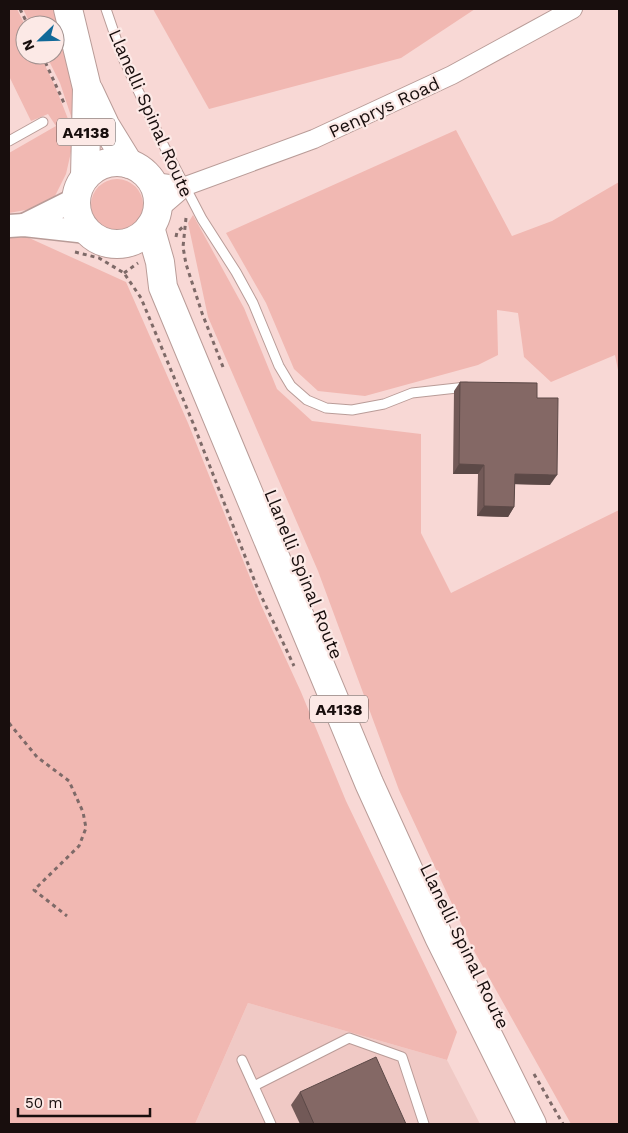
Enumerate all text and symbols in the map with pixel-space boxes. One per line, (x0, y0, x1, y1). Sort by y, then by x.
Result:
north arrow (15, 15, 65, 65)
street label: Llanelli Spinal Route (105, 26, 197, 200)
text: N (19, 37, 37, 53)
street label: Penprys Road (325, 72, 443, 142)
road number: A4138 (57, 118, 115, 146)
street label: Llanelli Spinal Route (260, 486, 348, 662)
road number: A4138 (310, 696, 368, 722)
street label: Llanelli Spinal Route (416, 860, 514, 1032)
scale bar (18, 1086, 150, 1118)
text: 50 m (25, 1094, 62, 1112)

